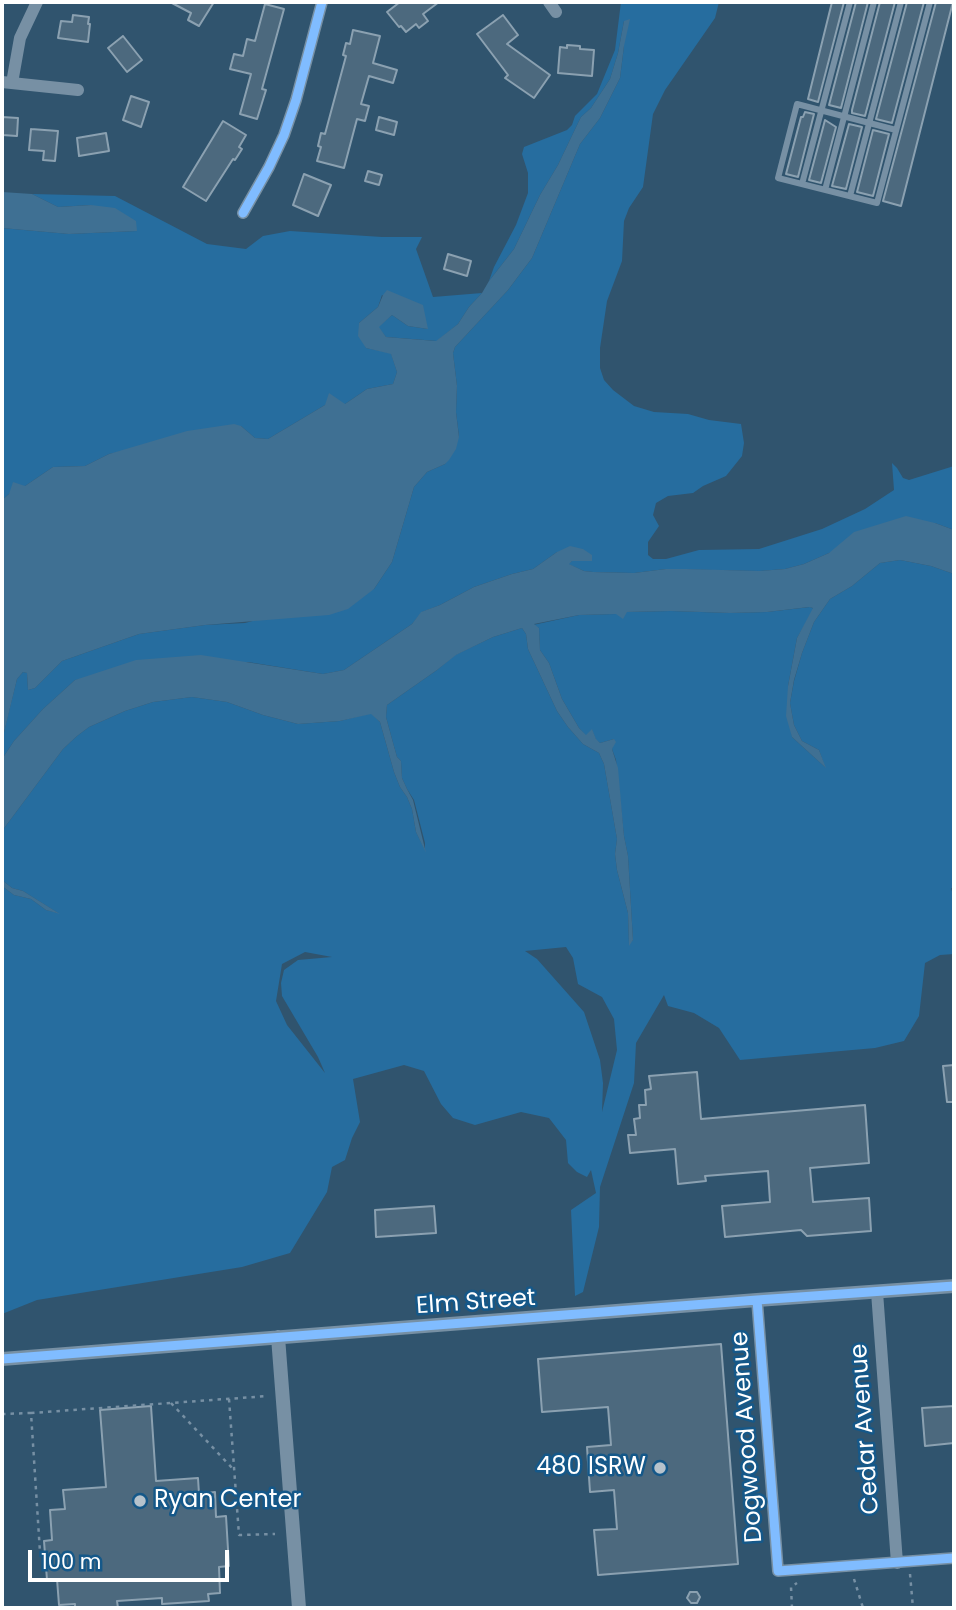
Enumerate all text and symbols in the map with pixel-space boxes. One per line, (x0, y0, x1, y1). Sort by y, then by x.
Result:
street label: Elm Street (415, 1284, 537, 1322)
street label: Dogwood Avenue (726, 1330, 770, 1544)
street label: Cedar Avenue (846, 1343, 886, 1515)
place label: 480 ISRW (536, 1454, 646, 1482)
marker: 480 ISRW (652, 1460, 668, 1476)
place label: Ryan Center (154, 1487, 301, 1515)
marker: Ryan Center (132, 1493, 148, 1509)
scale bar (32, 1536, 233, 1580)
text: 100 m (41, 1547, 101, 1576)

